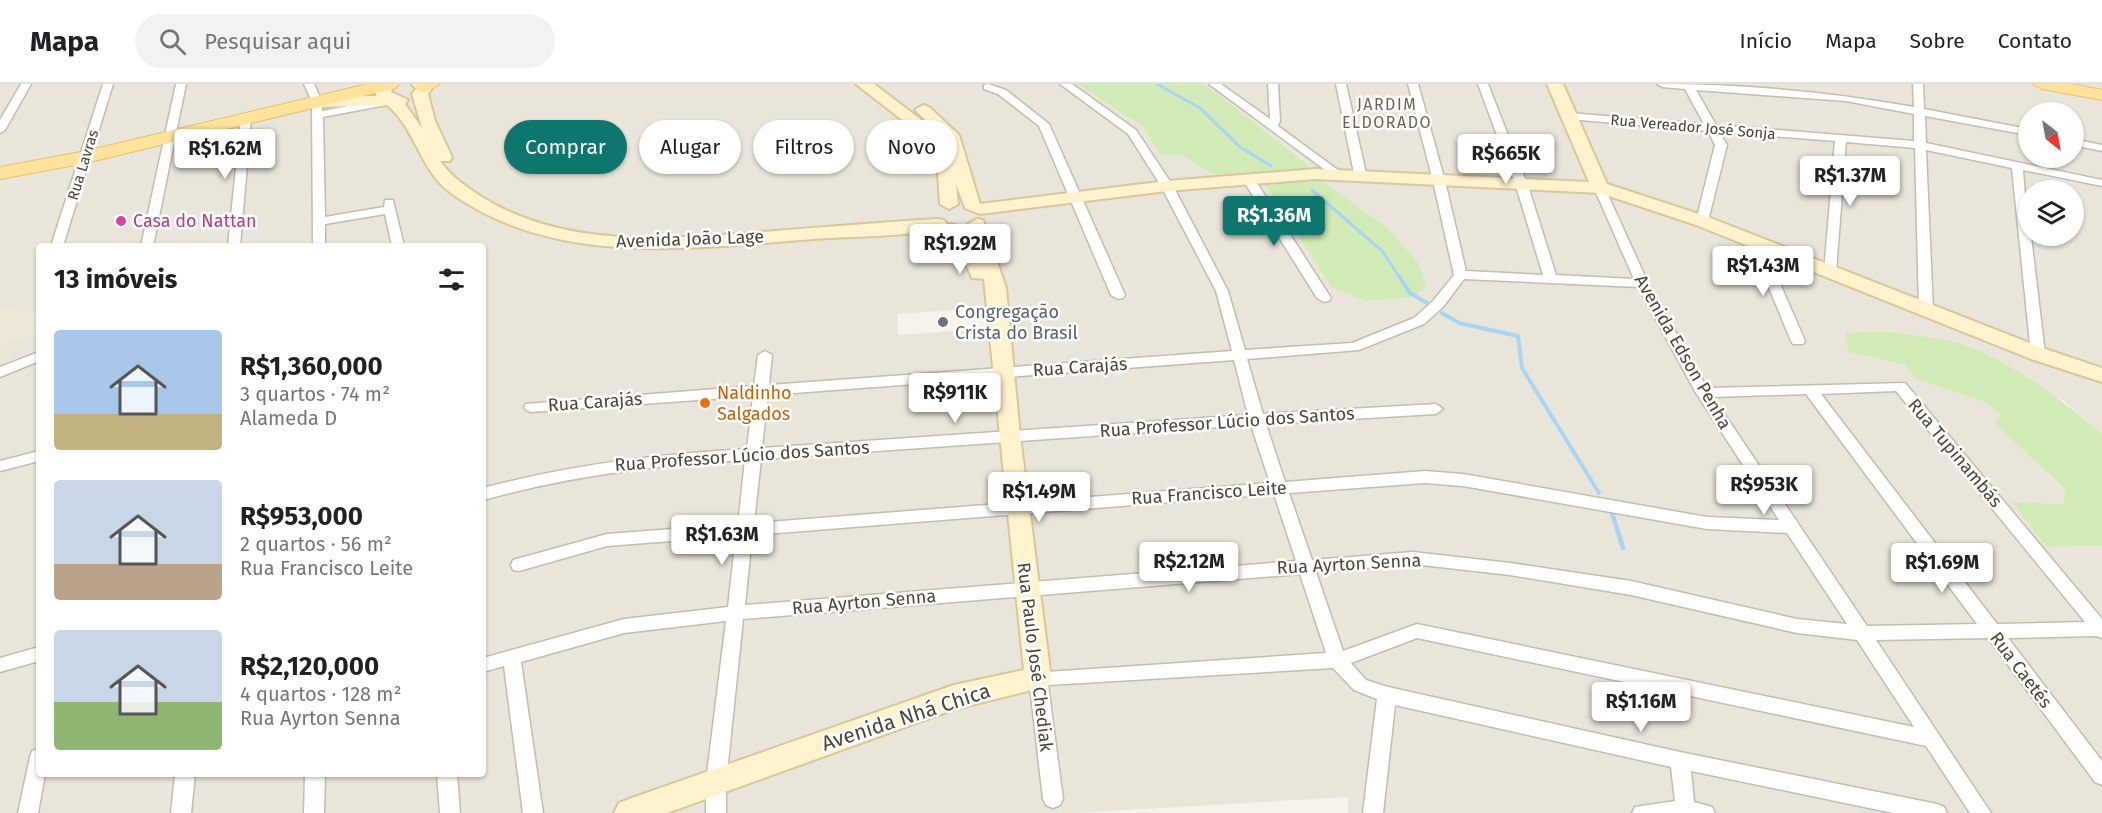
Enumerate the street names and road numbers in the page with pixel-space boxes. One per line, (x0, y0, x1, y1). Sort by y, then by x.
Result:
street label: Rua Vereador José Sonja (1610, 111, 1776, 143)
street label: Rua Lavras (64, 128, 102, 202)
street label: Avenida João Lage (616, 225, 764, 253)
street label: Avenida Edson Penha (1630, 271, 1736, 433)
street label: Rua Carajás (1032, 353, 1128, 381)
street label: Rua Carajás (547, 388, 643, 416)
street label: Rua Tupinambás (1903, 394, 2007, 512)
street label: Rua Professor Lúcio dos Santos (1099, 402, 1355, 442)
street label: Rua Professor Lúcio dos Santos (614, 436, 870, 476)
street label: Rua Francisco Leite (1131, 477, 1287, 509)
street label: Rua Ayrton Senna (1276, 549, 1422, 579)
street label: Rua Paulo José Chediak (1012, 561, 1058, 754)
street label: Rua Ayrton Senna (791, 585, 937, 619)
street label: Rua Caetés (1985, 627, 2057, 713)
street label: Avenida Nhá Chica (818, 677, 994, 757)

